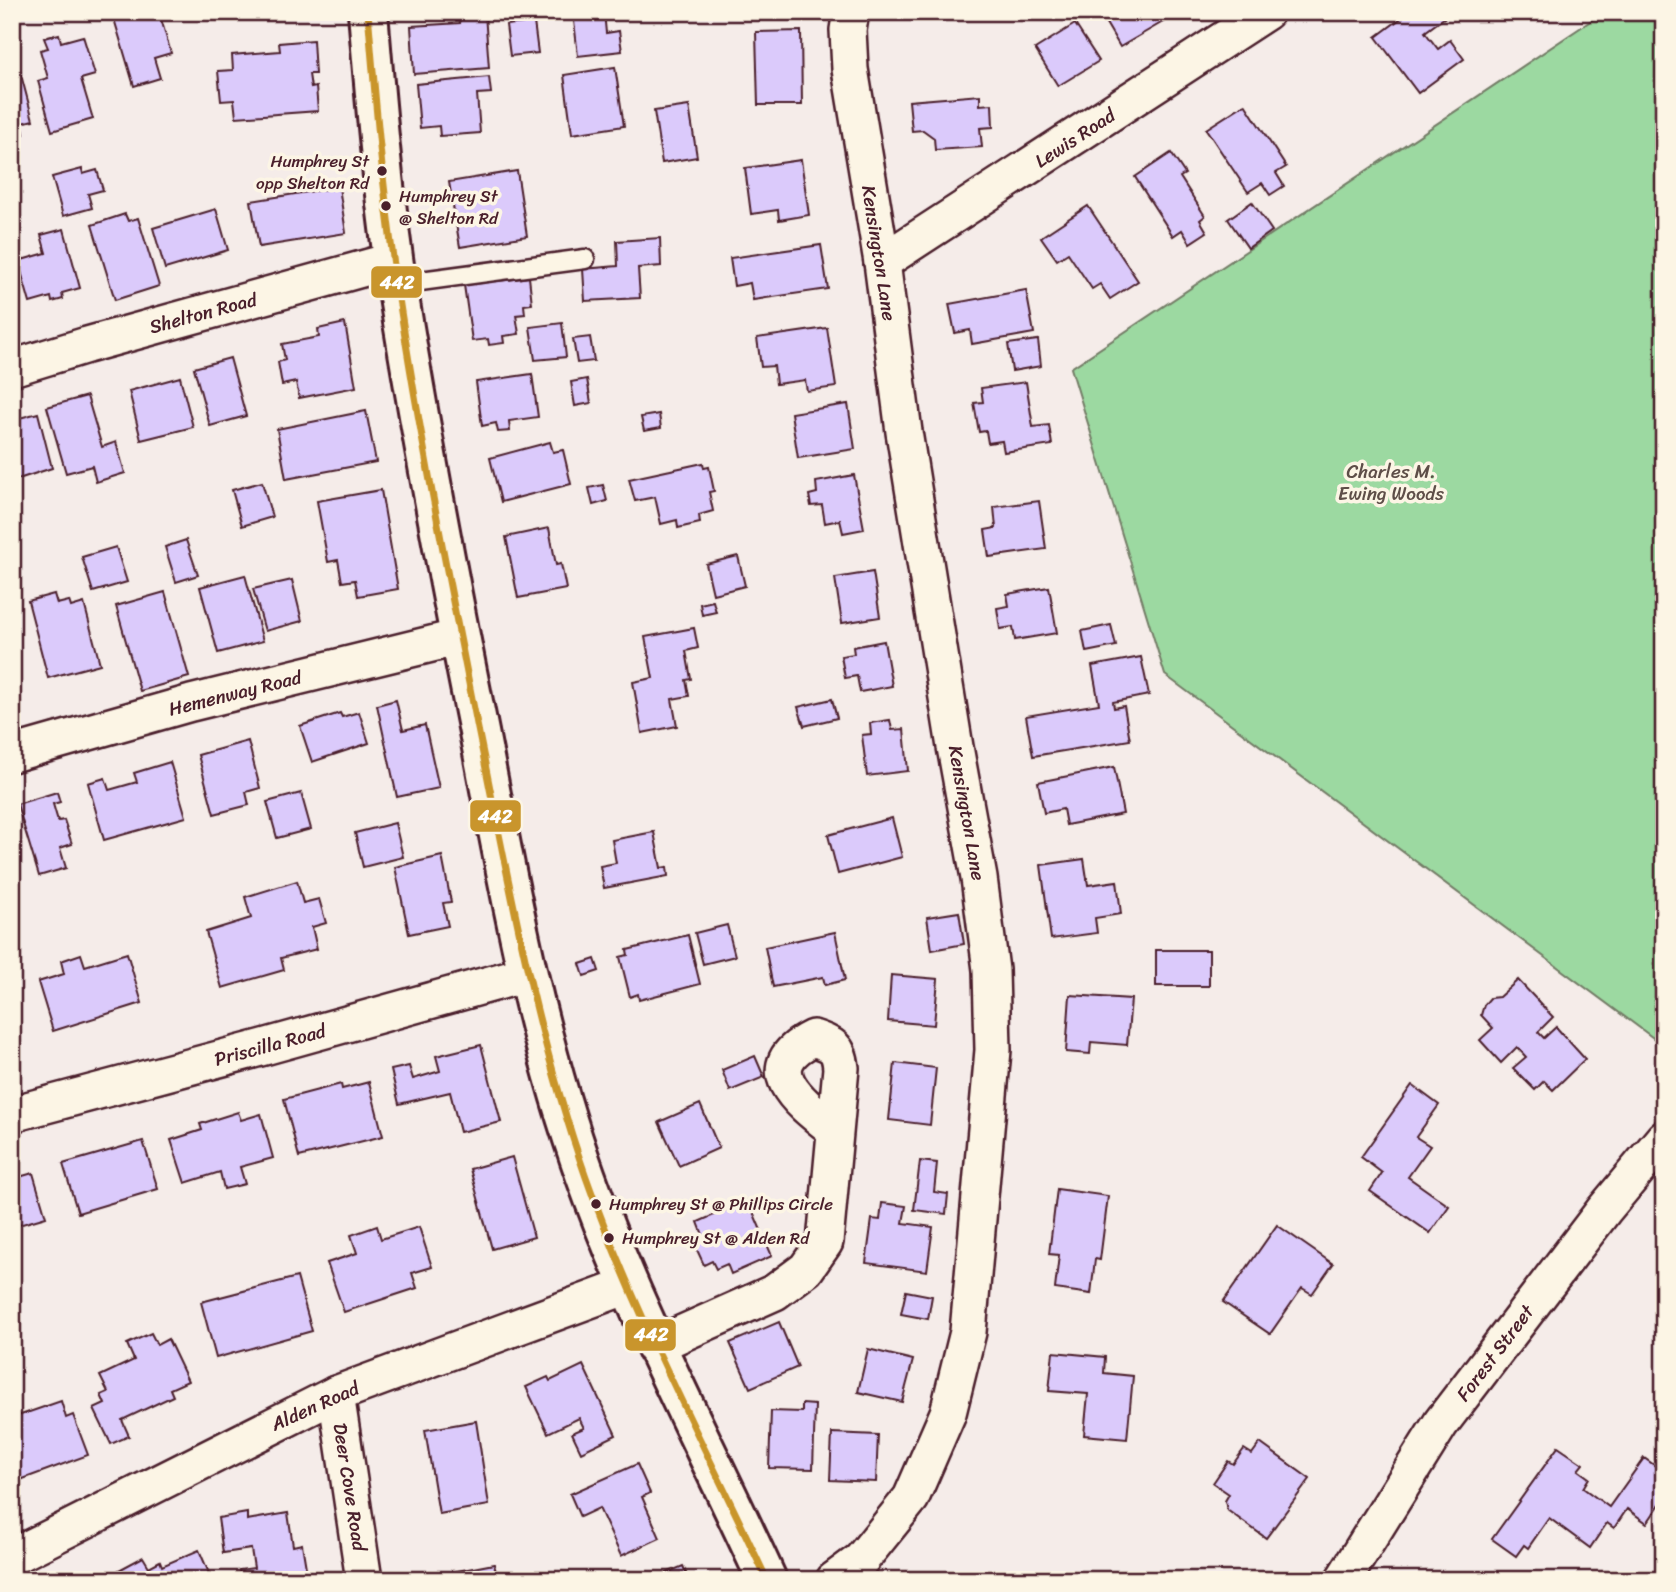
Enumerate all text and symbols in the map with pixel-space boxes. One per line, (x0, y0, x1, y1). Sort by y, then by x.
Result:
street label: Lewis Road (1028, 98, 1124, 177)
place label: Humphrey St opp Shelton Rd (256, 146, 370, 198)
marker: Humphrey St opp Shelton Rd (375, 164, 389, 178)
place label: Humphrey St @ Shelton Rd (399, 181, 499, 233)
street label: Kensington Lane (852, 183, 906, 323)
marker: Humphrey St @ Shelton Rd (379, 199, 393, 213)
line badge: 442 (370, 265, 423, 299)
text: 442 (379, 266, 414, 299)
street label: Shelton Road (146, 283, 261, 343)
park label: Charles M. Ewing Woods (1338, 455, 1444, 510)
street label: Hemenway Road (165, 660, 306, 725)
street label: Kensington Lane (939, 743, 995, 883)
line badge: 442 (469, 799, 522, 833)
text: 442 (477, 800, 512, 833)
street label: Priscilla Road (211, 1014, 331, 1076)
place label: Humphrey St @ Phillips Circle (609, 1189, 833, 1219)
marker: Humphrey St @ Phillips Circle (589, 1197, 603, 1211)
place label: Humphrey St @ Alden Rd (622, 1223, 810, 1253)
marker: Humphrey St @ Alden Rd (602, 1231, 616, 1245)
street label: Forest Street (1447, 1296, 1543, 1409)
line badge: 442 (624, 1318, 677, 1352)
text: 442 (633, 1318, 668, 1351)
street label: Alden Road (265, 1371, 366, 1441)
street label: Deer Cove Road (324, 1421, 377, 1555)

